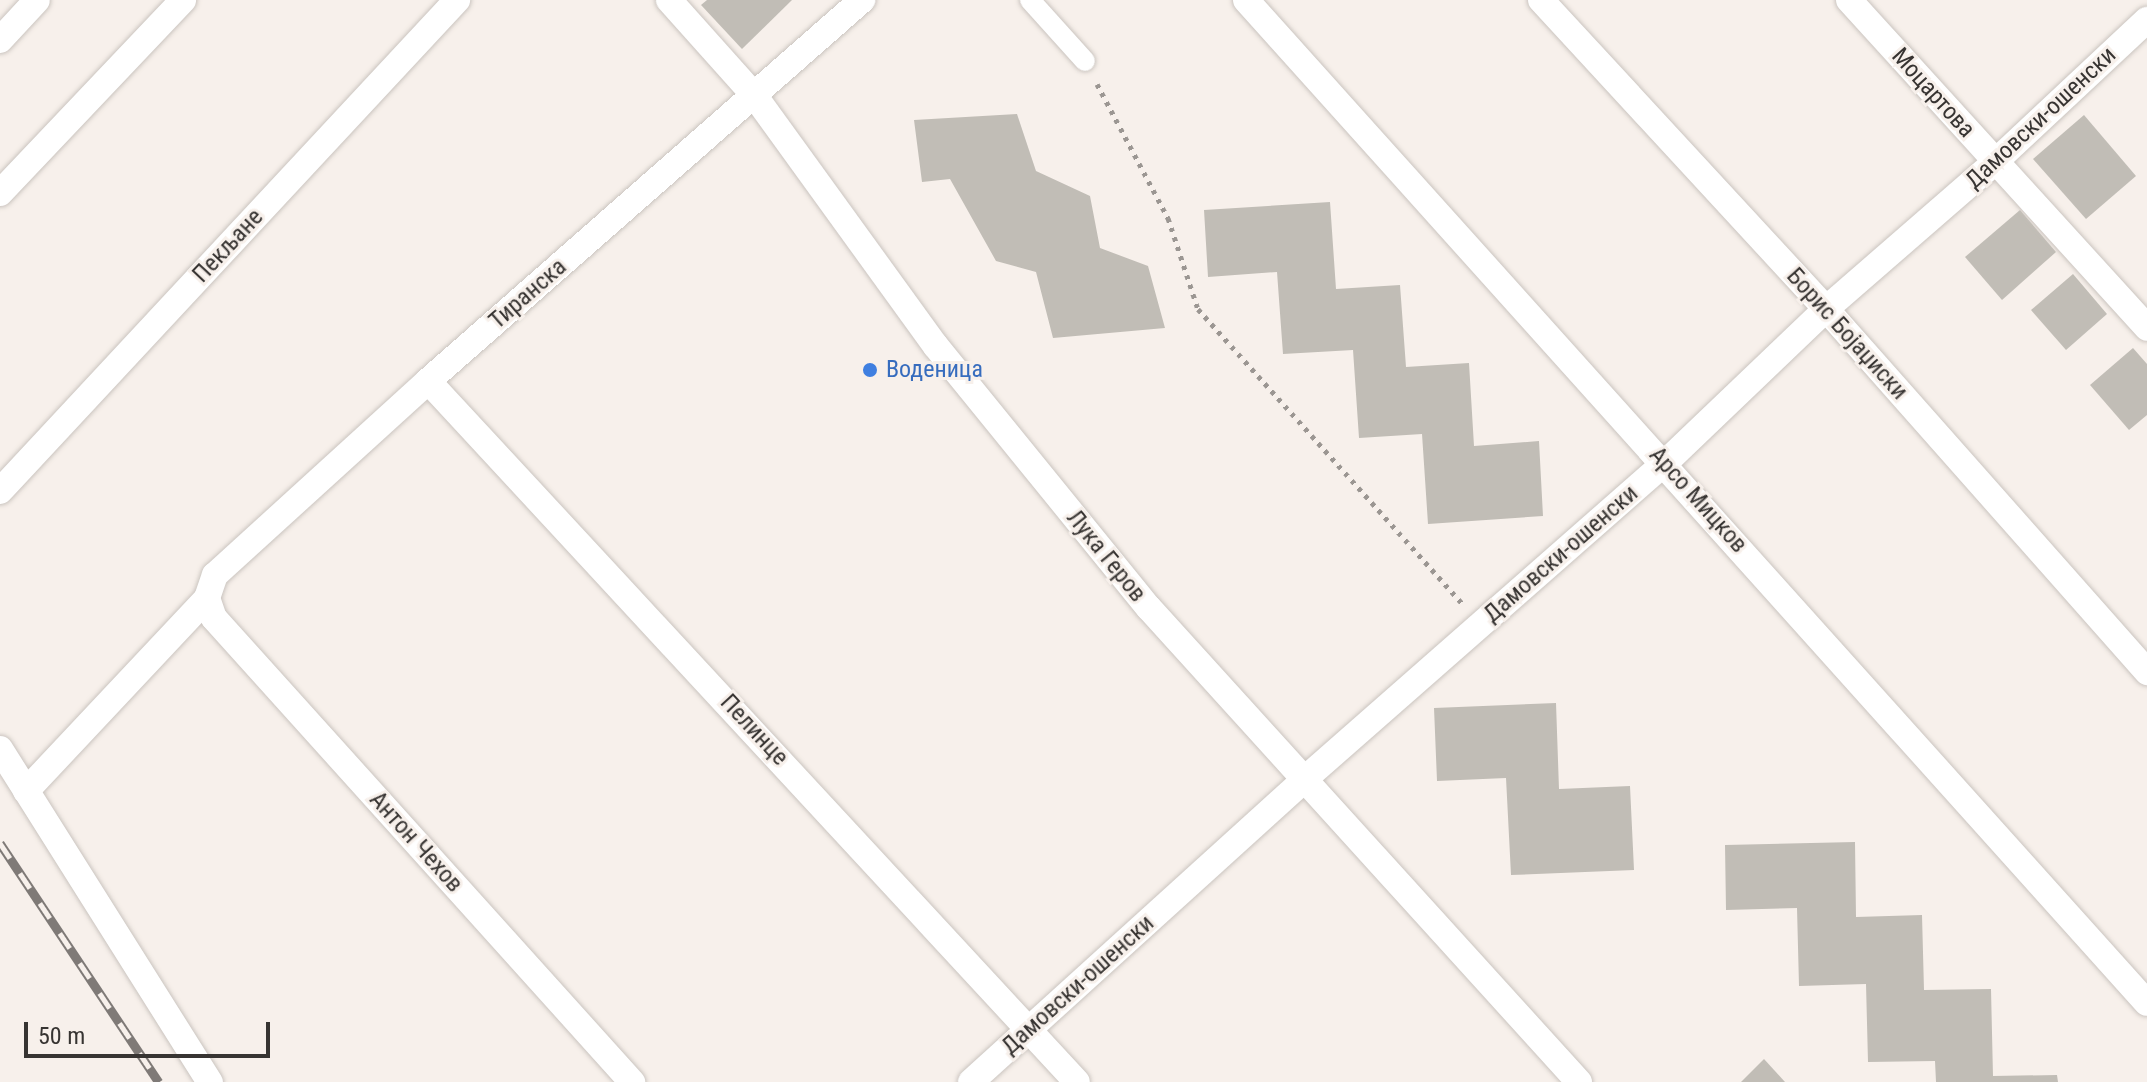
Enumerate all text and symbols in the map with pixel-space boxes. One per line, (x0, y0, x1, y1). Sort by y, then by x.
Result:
street label: Дамовски-ошенски (1960, 41, 2122, 195)
street label: Моцартова (1885, 42, 1981, 144)
street label: Пекљане (187, 203, 269, 289)
street label: Тиранска (483, 253, 573, 335)
street label: Борис Бојаџиски (1780, 262, 1914, 406)
place label: Воденица (886, 356, 983, 384)
marker: Воденица (861, 361, 879, 379)
street label: Арсо Мицков (1643, 441, 1753, 559)
street label: Дамовски-ошенски (1478, 479, 1644, 629)
street label: Лука Геров (1060, 504, 1152, 608)
street label: Пелинце (714, 688, 794, 772)
street label: Антон Чехов (363, 786, 469, 898)
street label: Дамовски-ошенски (996, 909, 1160, 1061)
scale bar (28, 1006, 274, 1056)
text: 50 m (38, 1022, 85, 1050)

